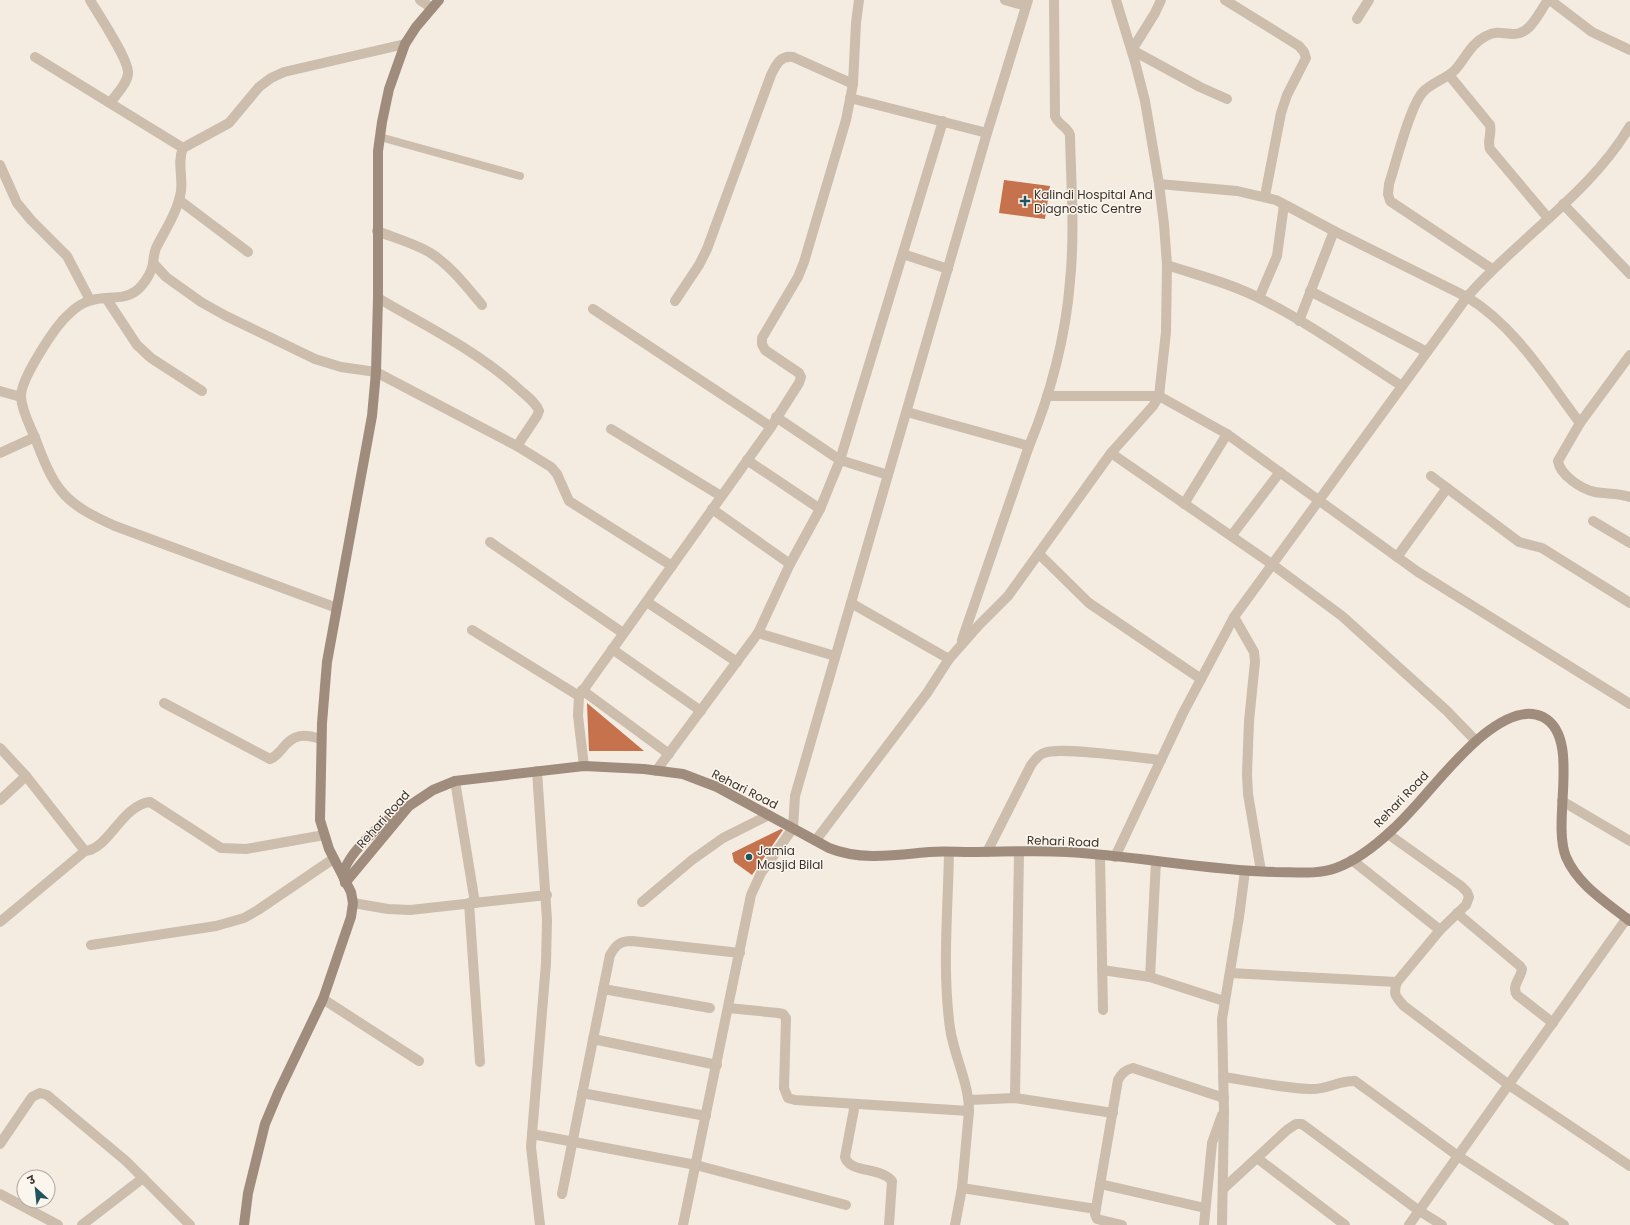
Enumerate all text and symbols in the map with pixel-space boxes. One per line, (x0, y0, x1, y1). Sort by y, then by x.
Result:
place label: Kalindi Hospital And Diagnostic Centre (1034, 186, 1153, 217)
marker: Kalindi Hospital And Diagnostic Centre (1019, 195, 1031, 207)
street label: Rehari Road (709, 765, 781, 813)
street label: Rehari Road (1370, 767, 1432, 831)
street label: Rehari Road (352, 786, 414, 852)
street label: Rehari Road (1027, 831, 1099, 851)
place label: Jamia Masjid Bilal (757, 842, 823, 873)
marker: Jamia Masjid Bilal (744, 852, 754, 862)
north arrow (16, 1169, 56, 1209)
text: उ (24, 1171, 39, 1189)

